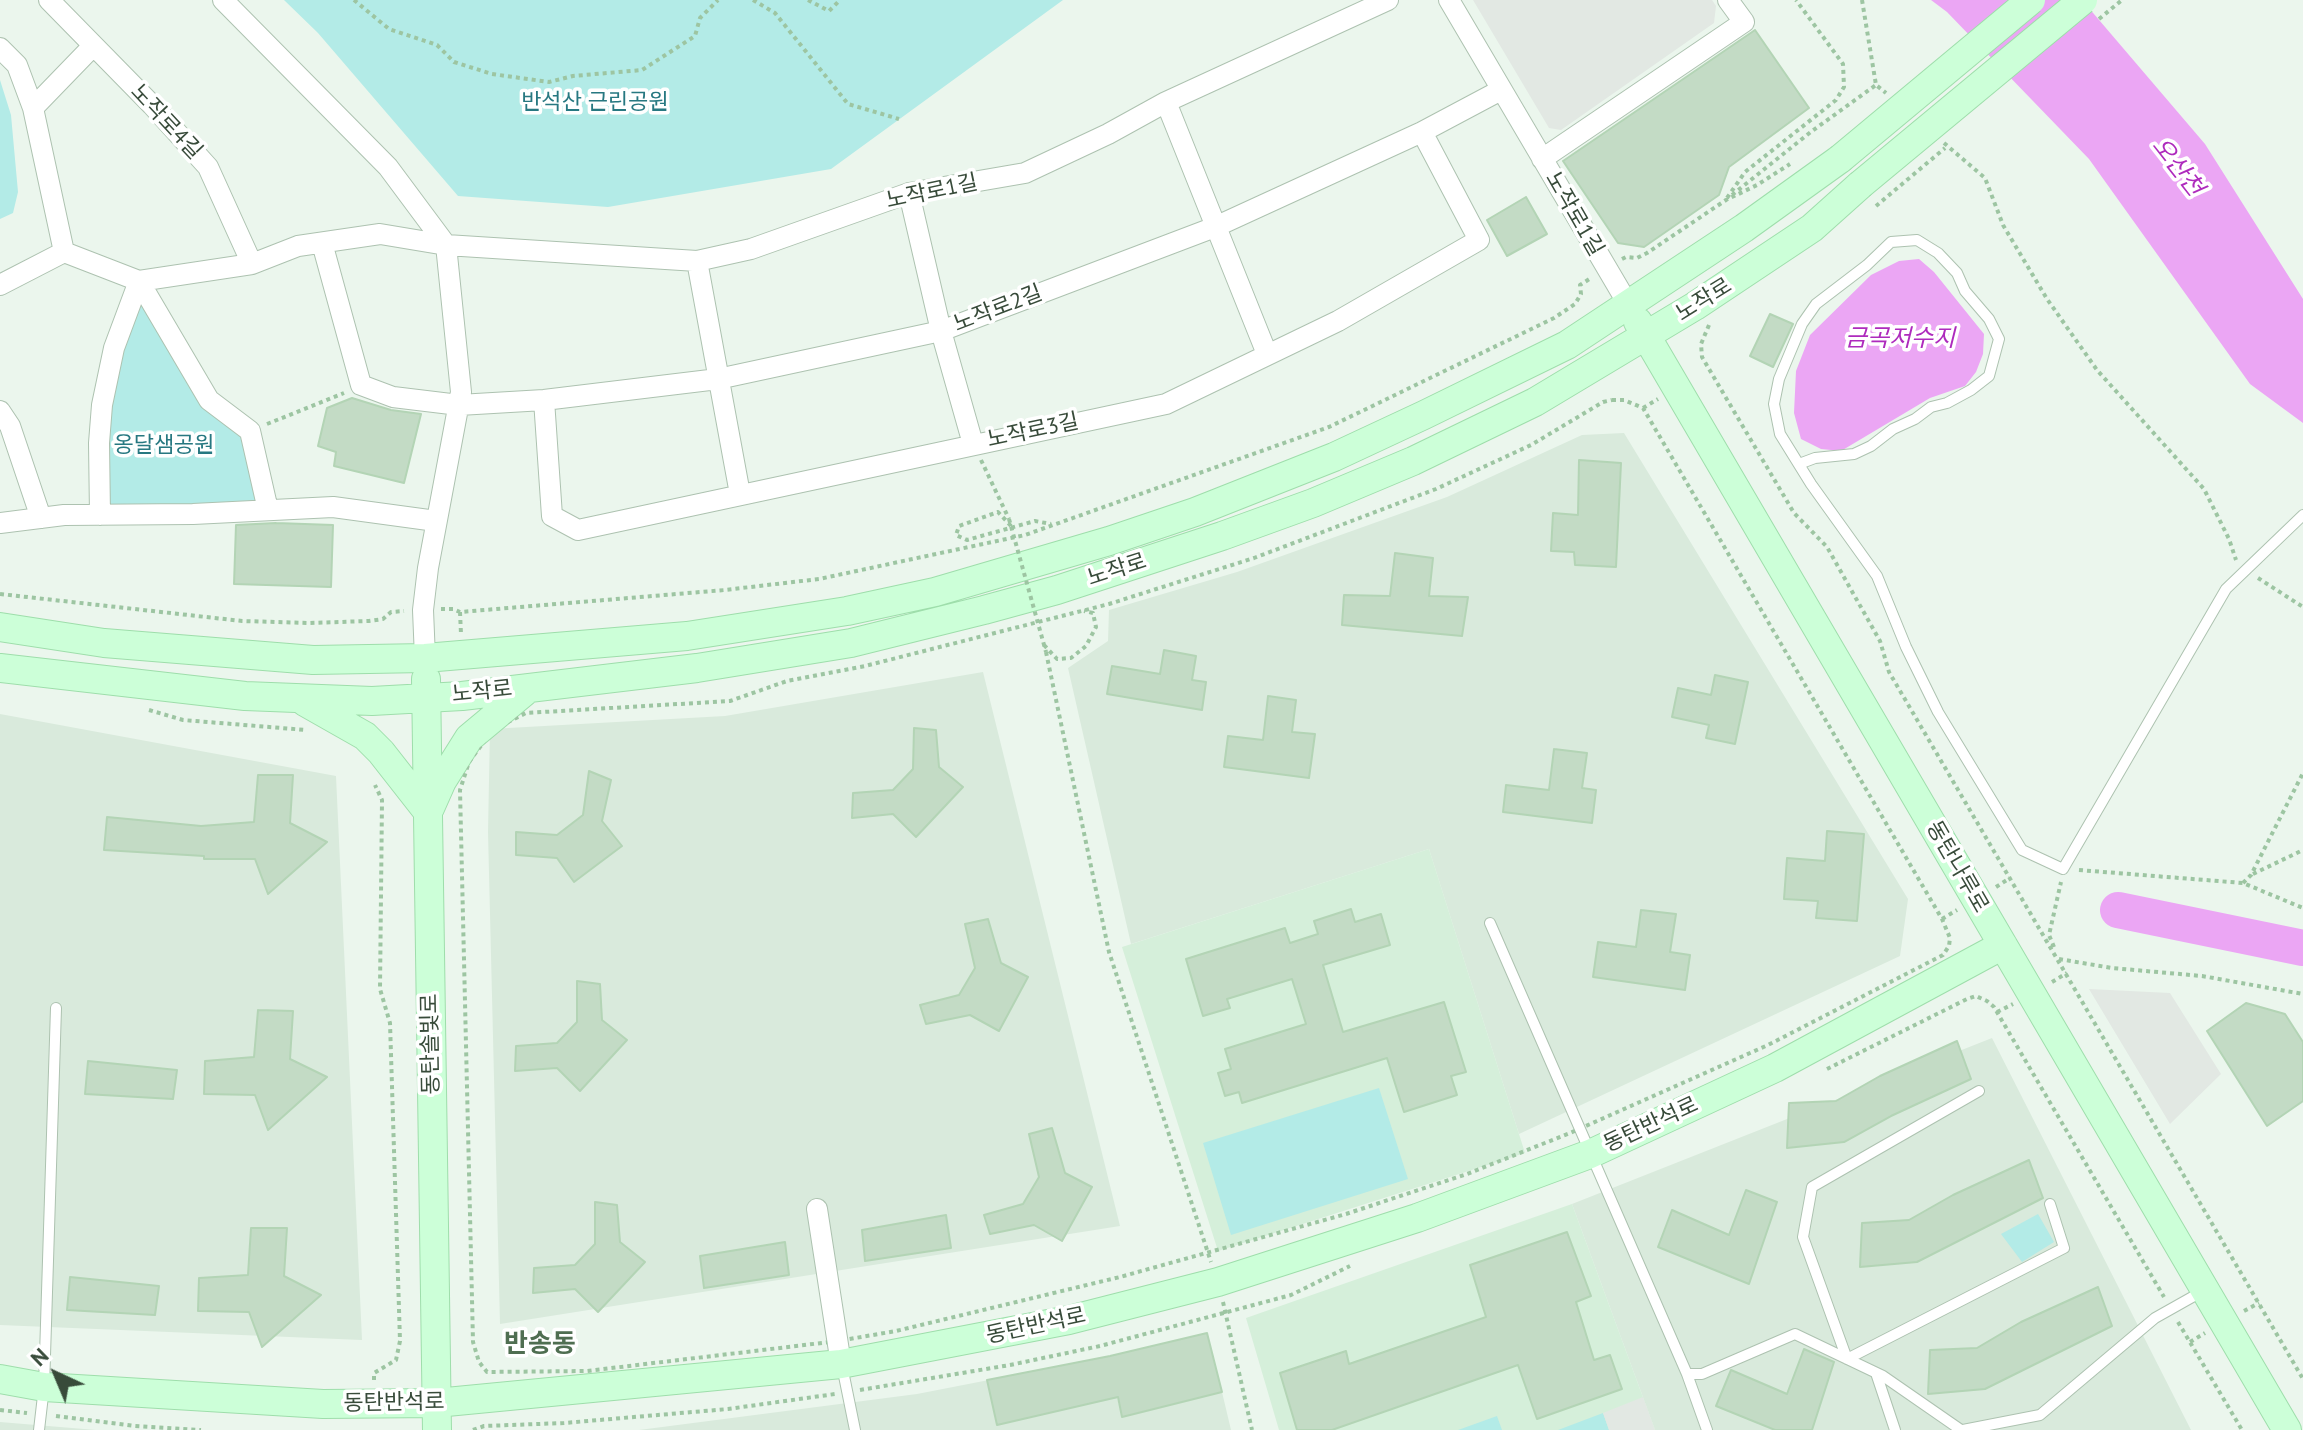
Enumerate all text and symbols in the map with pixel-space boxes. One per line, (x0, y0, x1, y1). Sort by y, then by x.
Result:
street label: 노작로4길 (125, 79, 207, 165)
park label: 반석산 근린공원 (521, 90, 669, 116)
water label: 오산천 (2145, 132, 2209, 202)
street label: 노작로1길 (1539, 167, 1609, 261)
street label: 노작로1길 (884, 169, 980, 215)
street label: 노작로 (1671, 273, 1737, 327)
street label: 노작로2길 (950, 280, 1046, 338)
water label: 금곡저수지 (1845, 325, 1955, 353)
street label: 노작로3길 (985, 408, 1081, 454)
park label: 옹달샘공원 (113, 433, 215, 459)
street label: 노작로 (1084, 548, 1150, 592)
street label: 노작로 (450, 676, 514, 708)
street label: 동탄나루로 (1920, 817, 1994, 917)
street label: 동탄솔빛로 (417, 993, 445, 1095)
street label: 동탄반석로 (1600, 1092, 1702, 1158)
street label: 동탄반석로 (984, 1303, 1088, 1349)
district label: 반송동 (504, 1329, 576, 1361)
north arrow (16, 1334, 96, 1414)
text: N (24, 1342, 54, 1372)
street label: 동탄반석로 (343, 1389, 445, 1417)

